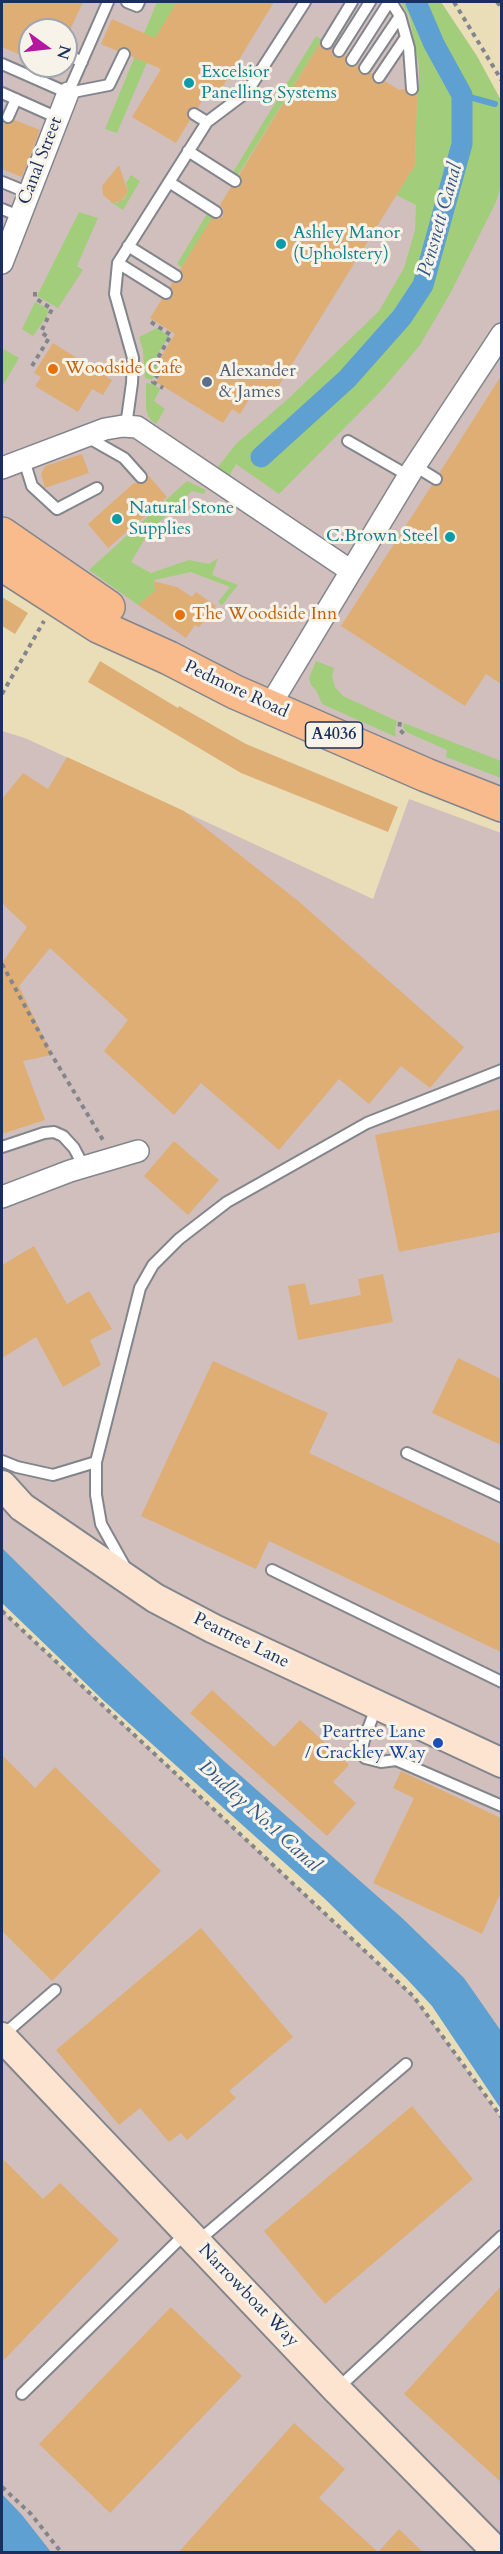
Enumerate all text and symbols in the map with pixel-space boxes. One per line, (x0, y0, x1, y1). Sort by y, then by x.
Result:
north arrow (18, 18, 78, 78)
text: N (51, 43, 76, 62)
place label: Excelsior Panelling Systems (201, 62, 337, 104)
marker: Excelsior Panelling Systems (182, 76, 196, 90)
street label: Canal Street (14, 114, 68, 208)
water label: Pensnett Canal (413, 161, 469, 279)
place label: Ashley Manor (Upholstery) (293, 223, 400, 266)
marker: Ashley Manor (Upholstery) (274, 237, 288, 251)
place label: Woodside Cafe (65, 358, 183, 380)
place label: Alexander & James (219, 361, 296, 404)
marker: Woodside Cafe (46, 362, 60, 376)
marker: Alexander & James (200, 375, 214, 389)
place label: Natural Stone Supplies (129, 498, 234, 540)
marker: Natural Stone Supplies (110, 512, 124, 526)
place label: C.Brown Steel (326, 526, 438, 548)
marker: C.Brown Steel (443, 530, 457, 544)
place label: The Woodside Inn (192, 604, 337, 626)
marker: The Woodside Inn (173, 608, 187, 622)
street label: Pedmore Road (180, 656, 292, 724)
road number: A4036 (306, 722, 362, 748)
street label: Peartree Lane (190, 1609, 292, 1673)
place label: Peartree Lane / Crackley Way (305, 1722, 426, 1764)
marker: Peartree Lane / Crackley Way (431, 1736, 445, 1750)
water label: Dudley No.1 Canal (193, 1756, 325, 1878)
street label: Narrowboat Way (193, 2240, 303, 2352)

